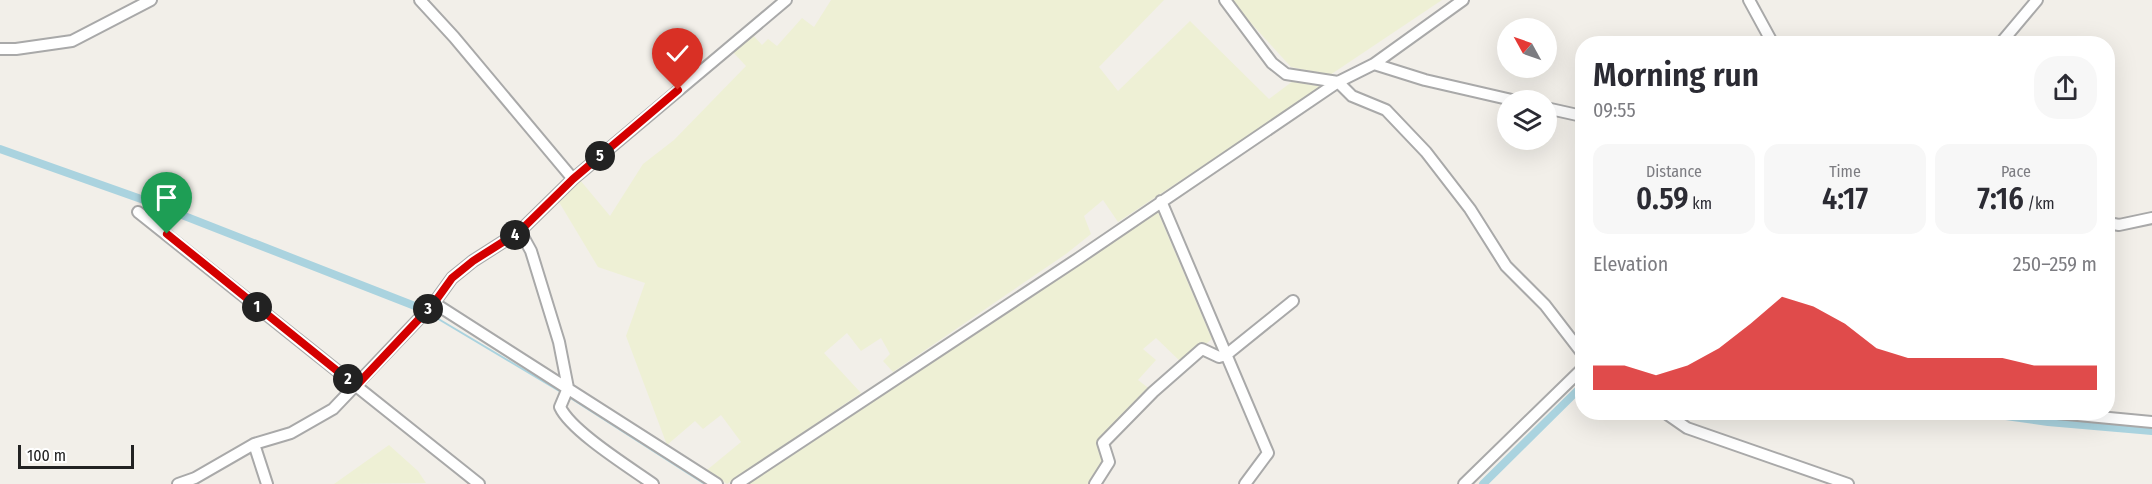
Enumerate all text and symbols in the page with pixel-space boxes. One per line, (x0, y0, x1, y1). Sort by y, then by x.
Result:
north arrow (1497, 18, 1557, 78)
map controls (1497, 18, 1557, 150)
pin (652, 28, 703, 90)
icon: check (661, 37, 694, 70)
text: Morning run (1593, 55, 1759, 95)
button: share (2034, 56, 2097, 119)
button: layers (1497, 90, 1557, 150)
text: 09:55 (1593, 98, 1636, 122)
pin: 5 (585, 141, 615, 171)
text: 5 (596, 146, 604, 165)
text: Distance (1646, 162, 1702, 181)
text: Time (1829, 162, 1861, 181)
text: Pace (2001, 162, 2031, 181)
pin (141, 172, 192, 234)
icon: arrive (150, 181, 183, 214)
text: 0.59 (1636, 181, 1689, 217)
text: 4:17 (1822, 181, 1868, 217)
text: 7:16 (1977, 181, 2024, 217)
text: km (1689, 194, 1712, 213)
text: /km (2024, 194, 2055, 213)
pin: 4 (500, 220, 530, 250)
text: 4 (511, 225, 519, 244)
text: Elevation (1593, 252, 1668, 276)
text: 250–259 m (2013, 252, 2097, 276)
pin: 1 (242, 292, 272, 322)
pin: 3 (413, 294, 443, 324)
text: 1 (254, 297, 260, 316)
text: 3 (424, 299, 432, 318)
pin: 2 (333, 364, 363, 394)
text: 2 (344, 369, 352, 388)
scale bar (18, 442, 134, 470)
text: 100 m (27, 446, 66, 465)

